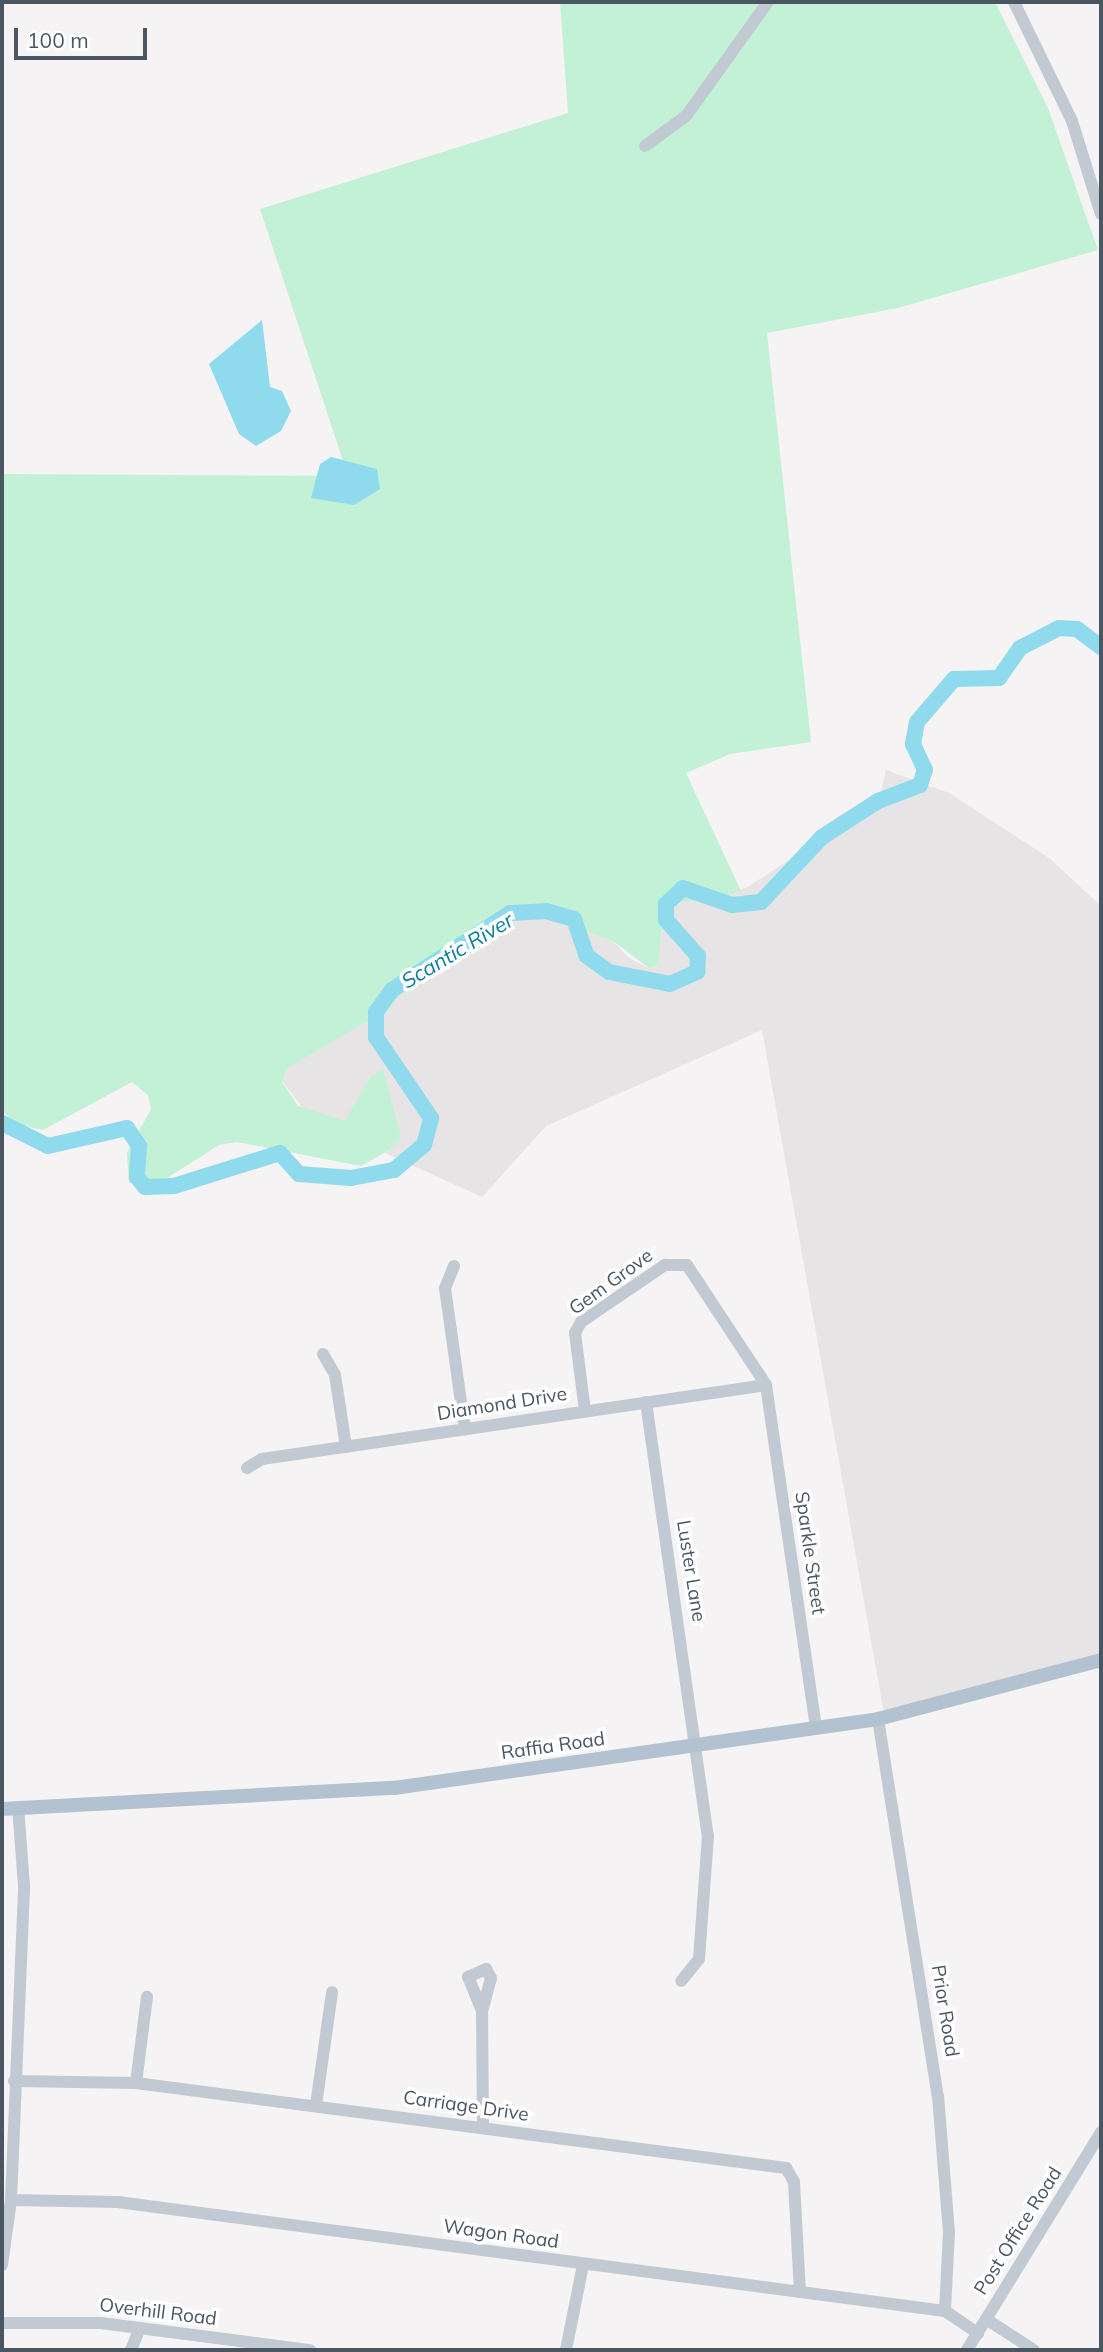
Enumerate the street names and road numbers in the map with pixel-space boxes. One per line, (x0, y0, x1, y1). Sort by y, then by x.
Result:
street label: Gem Grove (565, 1244, 657, 1320)
street label: Diamond Drive (436, 1382, 568, 1426)
street label: Sparkle Street (790, 1490, 830, 1616)
street label: Luster Lane (672, 1519, 710, 1623)
street label: Raffia Road (500, 1727, 606, 1765)
street label: Prior Road (926, 1963, 964, 2059)
street label: Carriage Drive (402, 2086, 530, 2126)
street label: Post Office Road (970, 2163, 1066, 2299)
street label: Wagon Road (442, 2215, 560, 2253)
street label: Overhill Road (98, 2293, 218, 2331)

